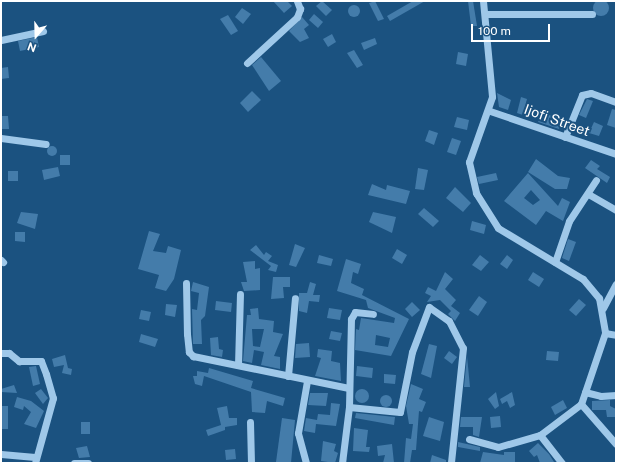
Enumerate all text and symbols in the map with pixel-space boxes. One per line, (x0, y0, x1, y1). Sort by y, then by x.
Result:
north arrow (16, 16, 56, 56)
scale bar (473, 16, 552, 42)
text: 100 m (478, 24, 511, 38)
text: N (26, 40, 38, 54)
street label: Ijofi Street (522, 100, 592, 140)

